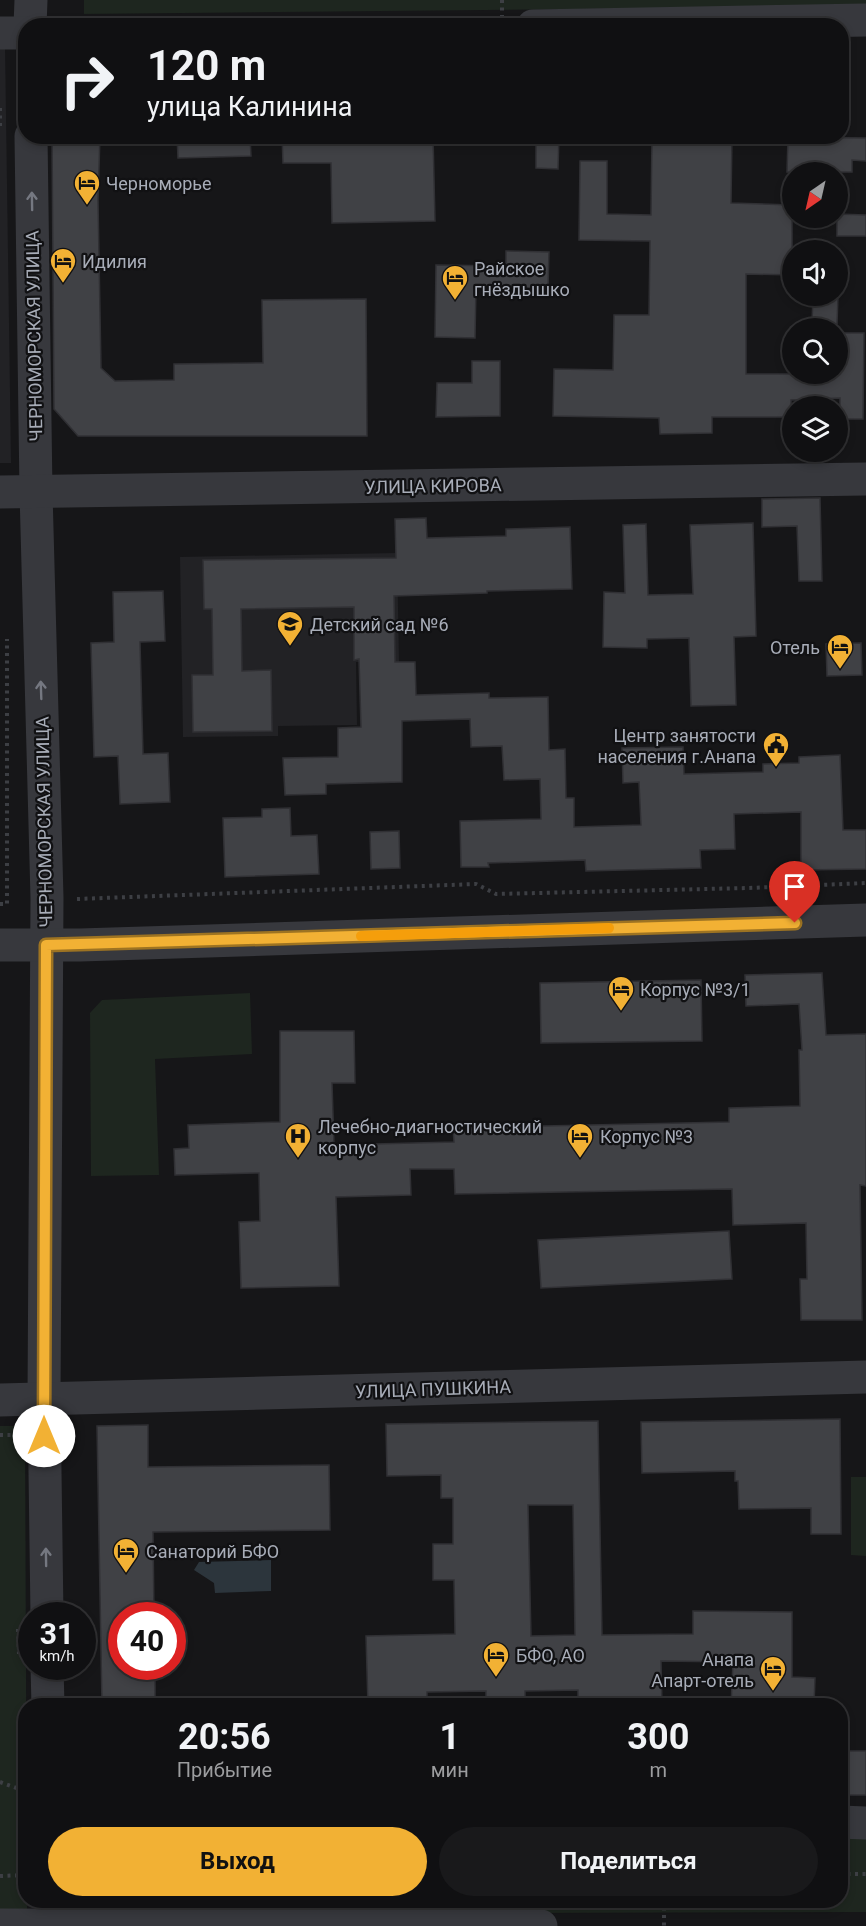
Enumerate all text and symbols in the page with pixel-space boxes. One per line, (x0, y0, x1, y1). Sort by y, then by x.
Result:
text: 120 m (147, 41, 266, 90)
icon: right (48, 42, 126, 120)
text: улица Калинина (147, 91, 352, 123)
north arrow (782, 162, 848, 228)
map controls (782, 162, 848, 462)
hotel icon: Черноморье (72, 168, 102, 206)
place label: Черноморье (106, 173, 212, 194)
one-way arrow (26, 192, 38, 212)
street label: ЧЕРНОМОРСКАЯ УЛИЦА (22, 230, 46, 442)
button: sound (782, 240, 848, 306)
hotel icon: Идилия (48, 246, 78, 284)
place label: Идилия (82, 251, 147, 272)
place label: Райское гнёздышко (474, 258, 570, 300)
hotel icon: Райское гнёздышко (440, 263, 470, 301)
button: search (782, 318, 848, 384)
button: layers (782, 396, 848, 462)
street label: УЛИЦА КИРОВА (364, 474, 502, 498)
school or university icon: Детский сад №6 (275, 609, 305, 647)
place label: Детский сад №6 (310, 614, 449, 635)
hotel icon: Отель (825, 632, 855, 670)
place label: Отель (770, 637, 820, 658)
one-way arrow (36, 680, 47, 700)
street label: ЧЕРНОМОРСКАЯ УЛИЦА (32, 716, 56, 928)
place label: Центр занятости населения г.Анапа (597, 725, 756, 767)
public building icon: Центр занятости населения г.Анапа (761, 730, 791, 768)
pin (769, 861, 820, 923)
icon: arrive (778, 870, 811, 903)
hotel icon: Корпус №3/1 (606, 974, 636, 1012)
place label: Корпус №3/1 (640, 979, 751, 1000)
place label: Лечебно-диагностический корпус (318, 1116, 542, 1158)
hospital icon: Лечебно-диагностический корпус (283, 1121, 313, 1159)
hotel icon: Корпус №3 (565, 1121, 595, 1159)
place label: Корпус №3 (600, 1126, 693, 1147)
street label: УЛИЦА ПУШКИНА (355, 1376, 512, 1402)
position arrow (12, 1404, 76, 1468)
hotel icon: Санаторий БФО (111, 1536, 141, 1574)
place label: Санаторий БФО (146, 1541, 279, 1562)
one-way arrow (40, 1548, 52, 1568)
speed limit sign: 40 (108, 1602, 186, 1680)
text: 31 (40, 1616, 74, 1651)
hotel icon: БФО, АО (481, 1640, 511, 1678)
place label: БФО, АО (516, 1645, 585, 1666)
text: km/h (39, 1647, 75, 1665)
place label: Анапа Апарт-отель (651, 1649, 754, 1691)
hotel icon: Анапа Апарт-отель (758, 1654, 788, 1692)
text: 20:56 (178, 1716, 271, 1758)
text: 1 (439, 1716, 460, 1758)
text: 300 (627, 1716, 689, 1758)
text: Прибытие (177, 1758, 272, 1782)
text: мин (431, 1758, 469, 1782)
text: m (650, 1758, 667, 1782)
button: Выход (48, 1827, 427, 1896)
button: Поделиться (439, 1827, 818, 1896)

